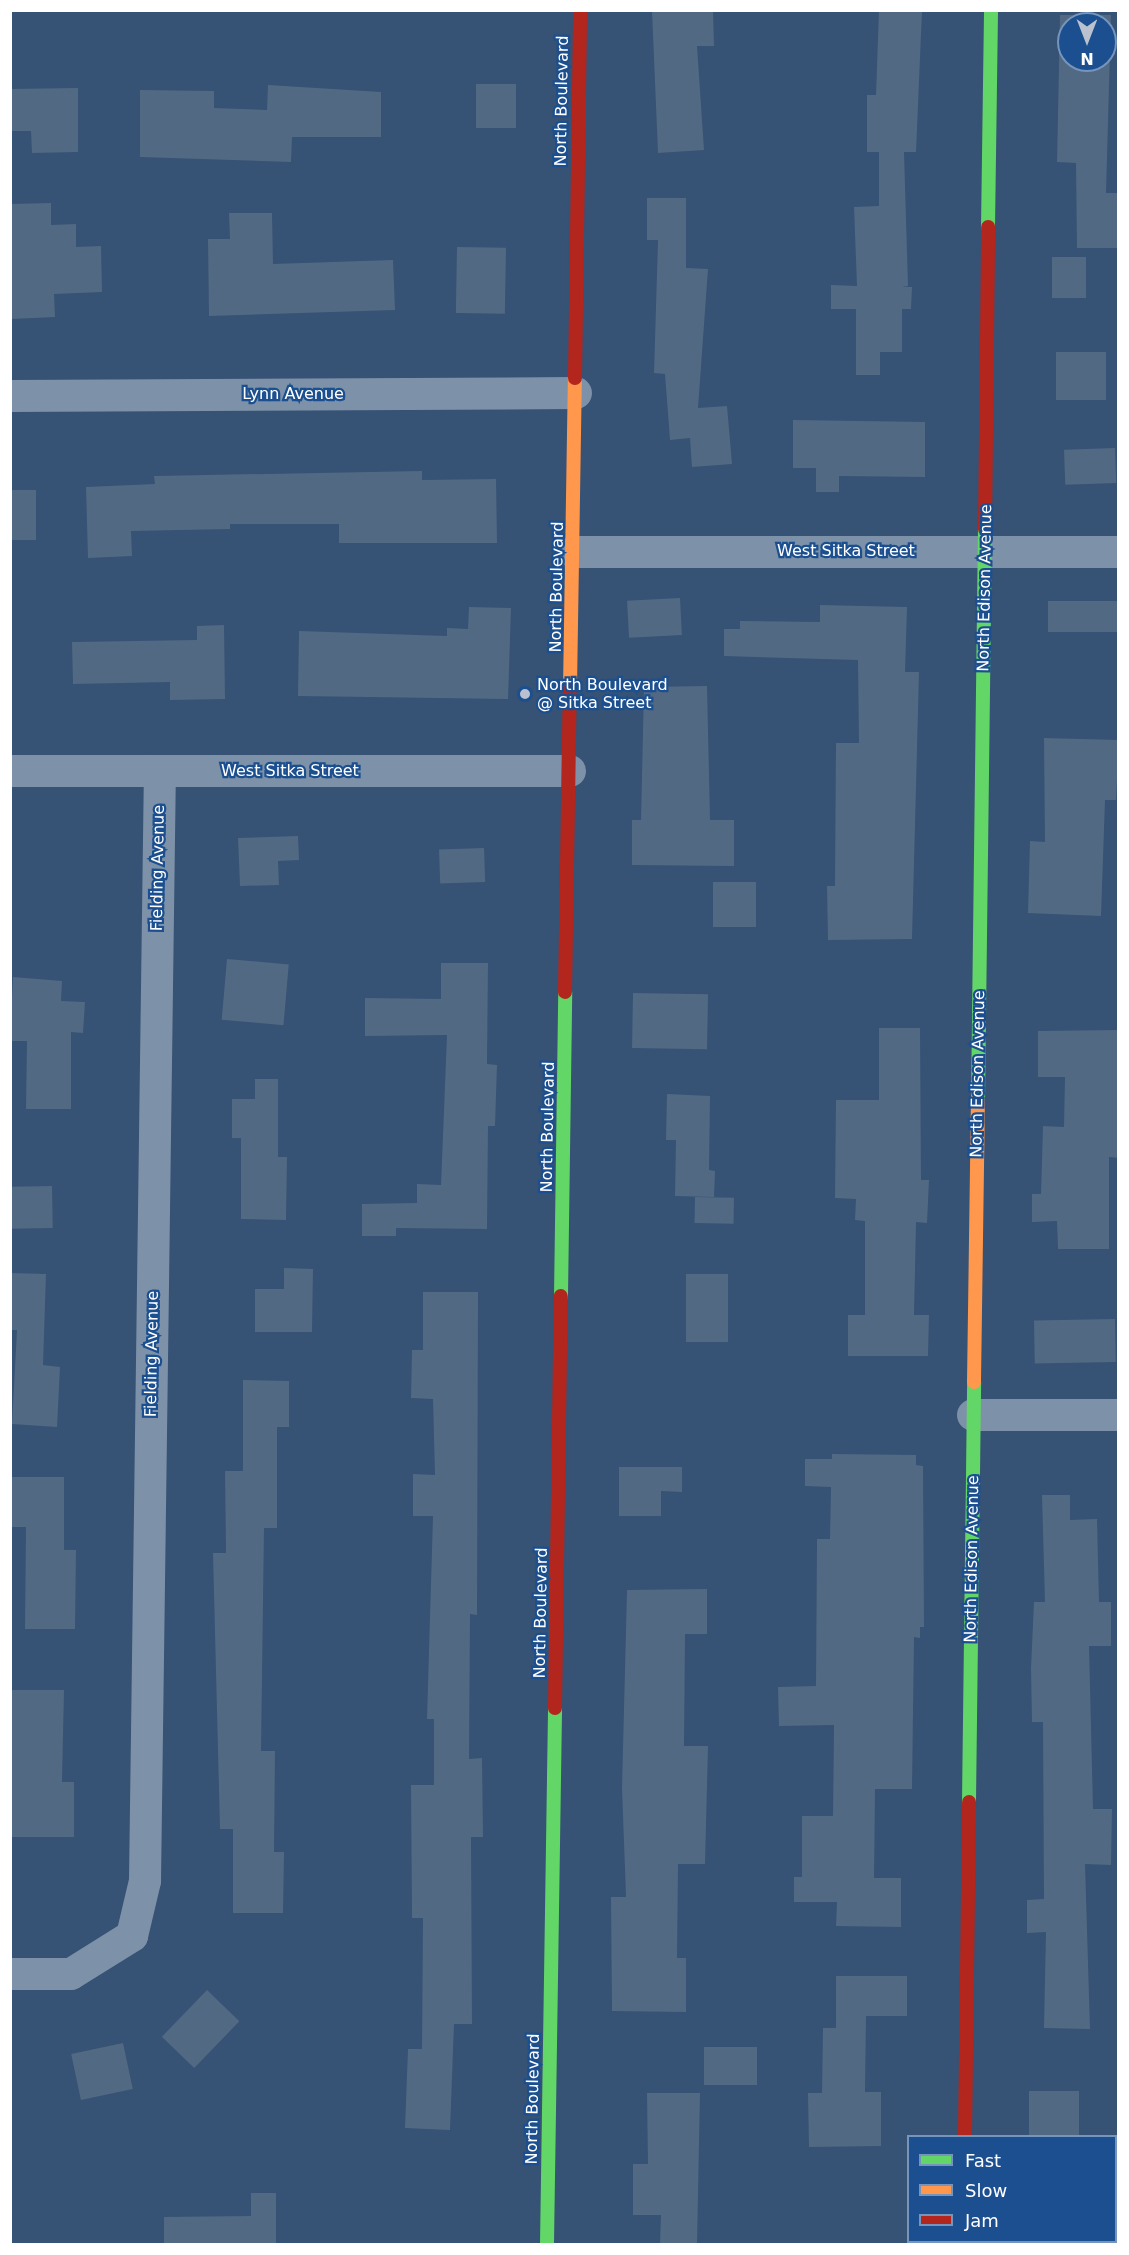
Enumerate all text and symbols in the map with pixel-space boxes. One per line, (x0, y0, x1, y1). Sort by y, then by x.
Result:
north arrow (1057, 12, 1117, 72)
street label: North Boulevard (551, 35, 573, 167)
text: N (1080, 49, 1094, 68)
street label: Lynn Avenue (242, 384, 344, 404)
street label: North Edison Avenue (974, 504, 996, 672)
street label: North Boulevard (546, 521, 568, 653)
street label: West Sitka Street (777, 541, 915, 561)
place label: North Boulevard @ Sitka Street (537, 675, 668, 713)
marker: North Boulevard @ Sitka Street (518, 687, 532, 701)
street label: West Sitka Street (221, 761, 359, 781)
street label: Fielding Avenue (147, 805, 169, 931)
street label: North Edison Avenue (967, 990, 989, 1158)
street label: North Boulevard (537, 1061, 559, 1193)
street label: Fielding Avenue (141, 1291, 163, 1417)
street label: North Edison Avenue (961, 1475, 983, 1643)
street label: North Boulevard (530, 1547, 552, 1679)
street label: North Boulevard (522, 2033, 544, 2165)
legend (907, 2135, 1117, 2243)
text: Fast (965, 2150, 1001, 2171)
text: Slow (965, 2180, 1007, 2201)
text: Jam (965, 2210, 999, 2231)

